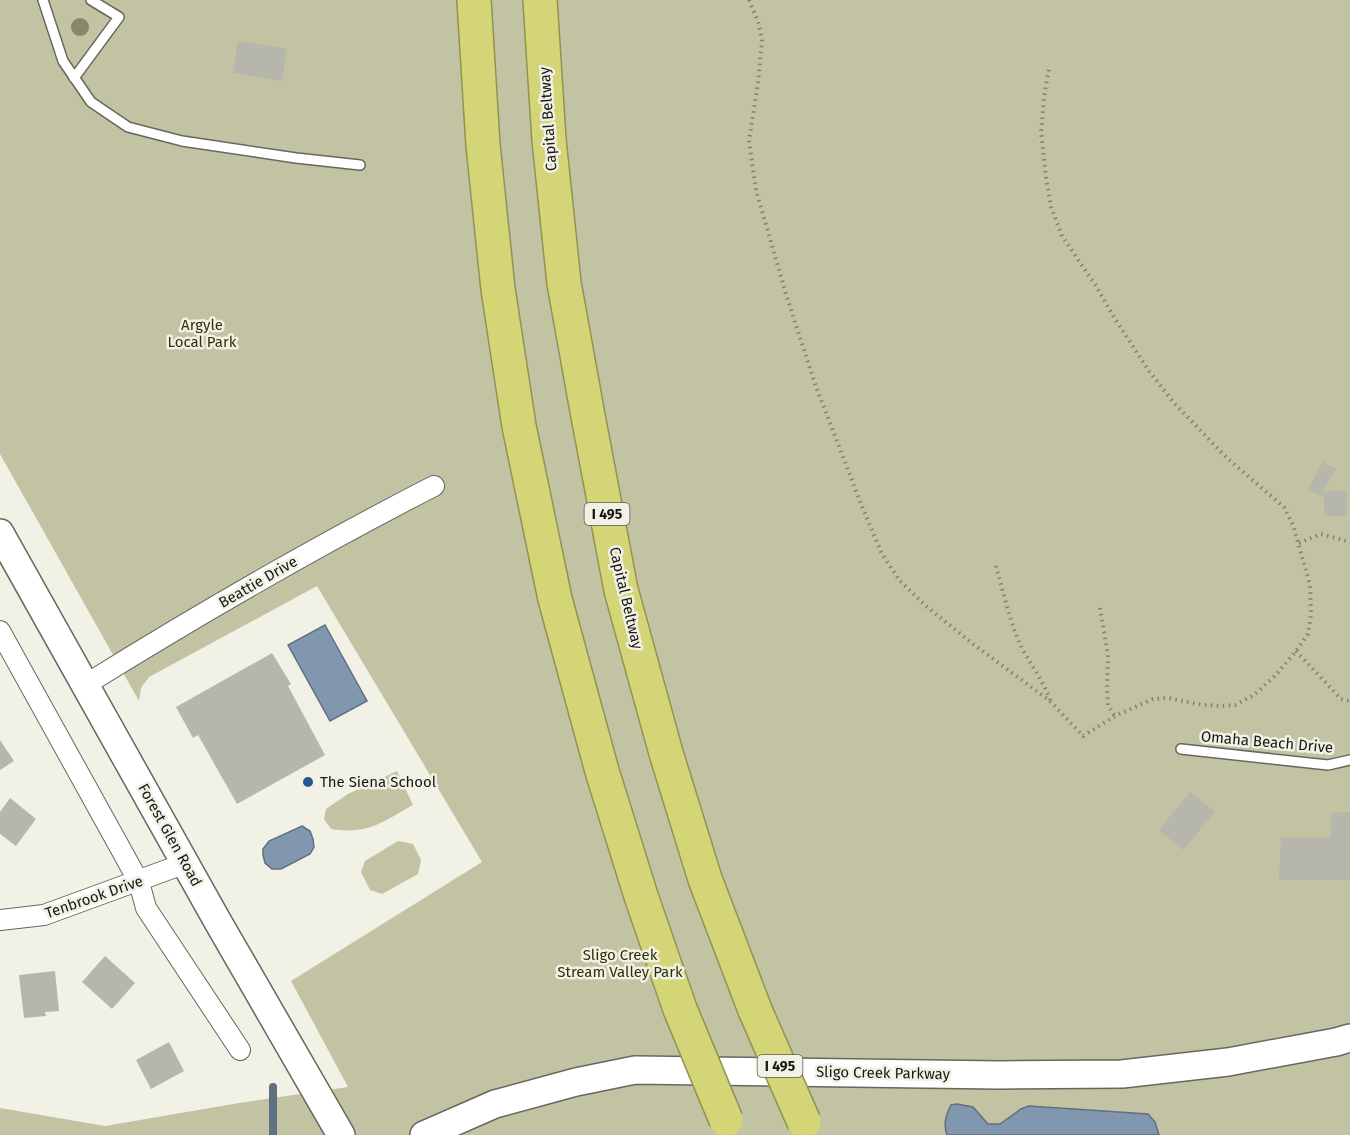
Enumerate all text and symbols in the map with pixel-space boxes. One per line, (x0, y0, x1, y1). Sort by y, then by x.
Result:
street label: Capital Beltway (535, 66, 561, 172)
park label: Argyle Local Park (168, 316, 237, 351)
road number: I 495 (584, 503, 630, 525)
street label: Capital Beltway (606, 545, 647, 651)
street label: Beattie Drive (216, 552, 300, 612)
street label: Omaha Beach Drive (1200, 727, 1334, 757)
place label: The Siena School (320, 773, 437, 791)
marker: The Siena School (301, 775, 315, 789)
street label: Forest Glen Road (134, 780, 206, 890)
street label: Tenbrook Drive (43, 872, 145, 922)
park label: Sligo Creek Stream Valley Park (557, 946, 683, 981)
road number: I 495 (758, 1055, 802, 1077)
street label: Sligo Creek Parkway (816, 1063, 951, 1083)

